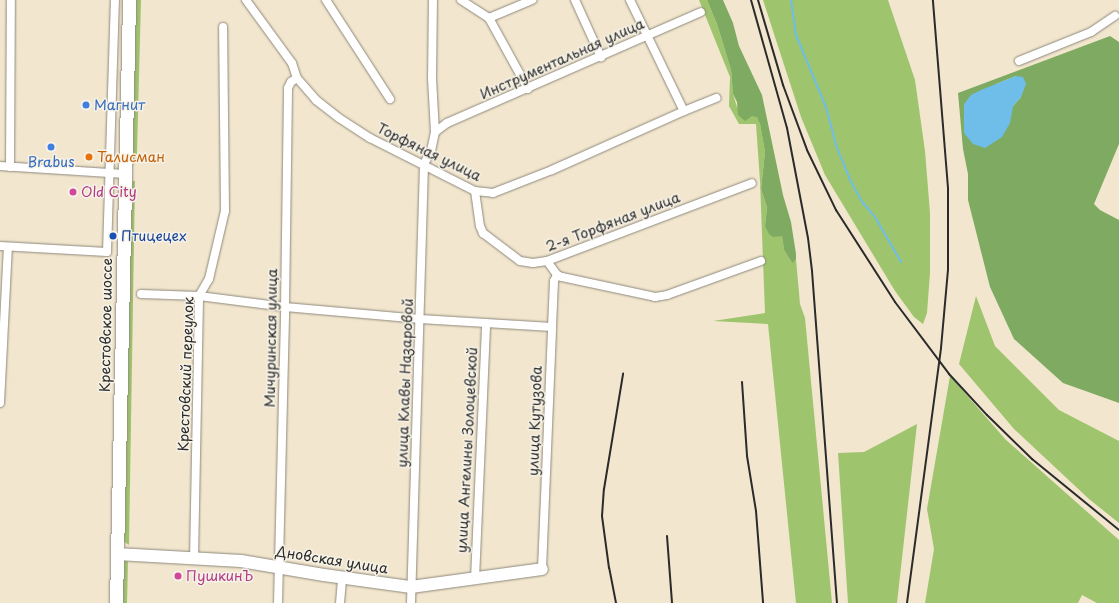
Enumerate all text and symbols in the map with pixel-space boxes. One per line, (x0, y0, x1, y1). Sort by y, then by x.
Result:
street label: Инструментальная улица (477, 15, 647, 103)
place label: Магнит (94, 97, 145, 113)
marker: Магнит (81, 100, 91, 110)
street label: Торфяная улица (374, 119, 484, 185)
marker: Brabus (46, 142, 56, 152)
place label: Талисман (97, 149, 165, 165)
marker: Талисман (84, 152, 94, 162)
place label: Brabus (27, 154, 75, 170)
place label: Old City (81, 184, 137, 200)
marker: Old City (68, 187, 78, 197)
street label: 2-я Торфяная улица (543, 188, 683, 256)
place label: Птицецех (121, 228, 187, 244)
marker: Птицецех (108, 231, 118, 241)
street label: Крестовское шоссе (96, 258, 116, 392)
street label: Мичуринская улица (261, 268, 281, 408)
street label: Крестовский переулок (175, 296, 197, 452)
street label: улица Клавы Назаровой (394, 298, 416, 468)
street label: улица Ангелины Золоцевской (453, 346, 481, 554)
street label: улица Кутузова (525, 365, 545, 477)
street label: Дновская улица (274, 543, 390, 577)
place label: ПушкинЪ (186, 568, 253, 584)
marker: ПушкинЪ (173, 571, 183, 581)

